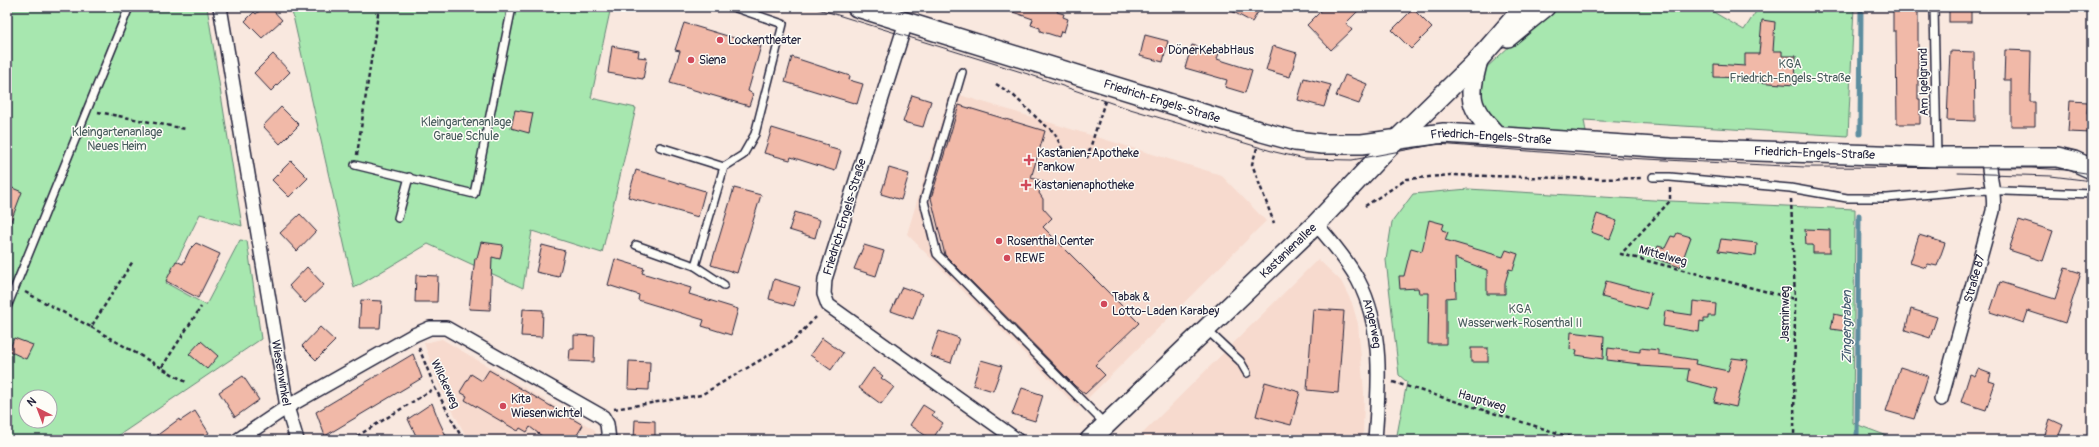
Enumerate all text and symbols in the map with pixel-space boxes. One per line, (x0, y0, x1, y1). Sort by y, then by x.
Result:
place label: Lockentheater (728, 33, 802, 48)
marker: Lockentheater (715, 35, 725, 45)
place label: DönerKebabHaus (1168, 43, 1255, 58)
marker: DönerKebabHaus (1155, 45, 1165, 55)
street label: Am Igelgrund (1916, 48, 1932, 116)
place label: Siena (699, 53, 727, 68)
marker: Siena (686, 55, 696, 65)
park label: KGA Friedrich-Engels-Straße (1729, 57, 1851, 86)
street label: Friedrich-Engels-Straße (1102, 76, 1222, 126)
park label: Kleingartenanlage Graue Schule (421, 115, 511, 144)
park label: Kleingartenanlage Neues Heim (72, 125, 162, 154)
street label: Friedrich-Engels-Straße (1429, 126, 1552, 148)
street label: Friedrich-Engels-Straße (1754, 143, 1875, 162)
place label: Kastanien-Apotheke Pankow (1037, 146, 1139, 175)
marker: Kastanien-Apotheke Pankow (1024, 155, 1034, 165)
street label: Friedrich-Engels-Straße (820, 157, 870, 277)
place label: Kastanienaphotheke (1034, 178, 1134, 193)
marker: Kastanienaphotheke (1021, 180, 1031, 190)
street label: Kastanienallee (1257, 220, 1320, 281)
place label: Rosenthal Center (1007, 234, 1095, 249)
marker: Rosenthal Center (994, 236, 1004, 246)
street label: Mittelweg (1637, 242, 1689, 270)
place label: REWE (1015, 251, 1045, 266)
street label: Straße 87 (1961, 252, 1988, 304)
marker: REWE (1002, 253, 1012, 263)
street label: Jasminweg (1778, 286, 1793, 342)
place label: Tabak & Lotto-Laden Karabey (1112, 290, 1219, 319)
water label: Zingergraben (1839, 290, 1855, 364)
street label: Angerweg (1359, 296, 1384, 349)
marker: Tabak & Lotto-Laden Karabey (1099, 299, 1109, 309)
park label: KGA Wasserwerk-Rosenthal II (1458, 302, 1582, 331)
street label: Wiesenwinkel (268, 339, 294, 407)
street label: Wilckeweg (427, 357, 463, 411)
street label: Hauptweg (1456, 387, 1508, 415)
north arrow (18, 389, 58, 429)
place label: Kita Wiesenwichtel (511, 392, 583, 421)
text: N (25, 394, 39, 409)
marker: Kita Wiesenwichtel (498, 401, 508, 411)

